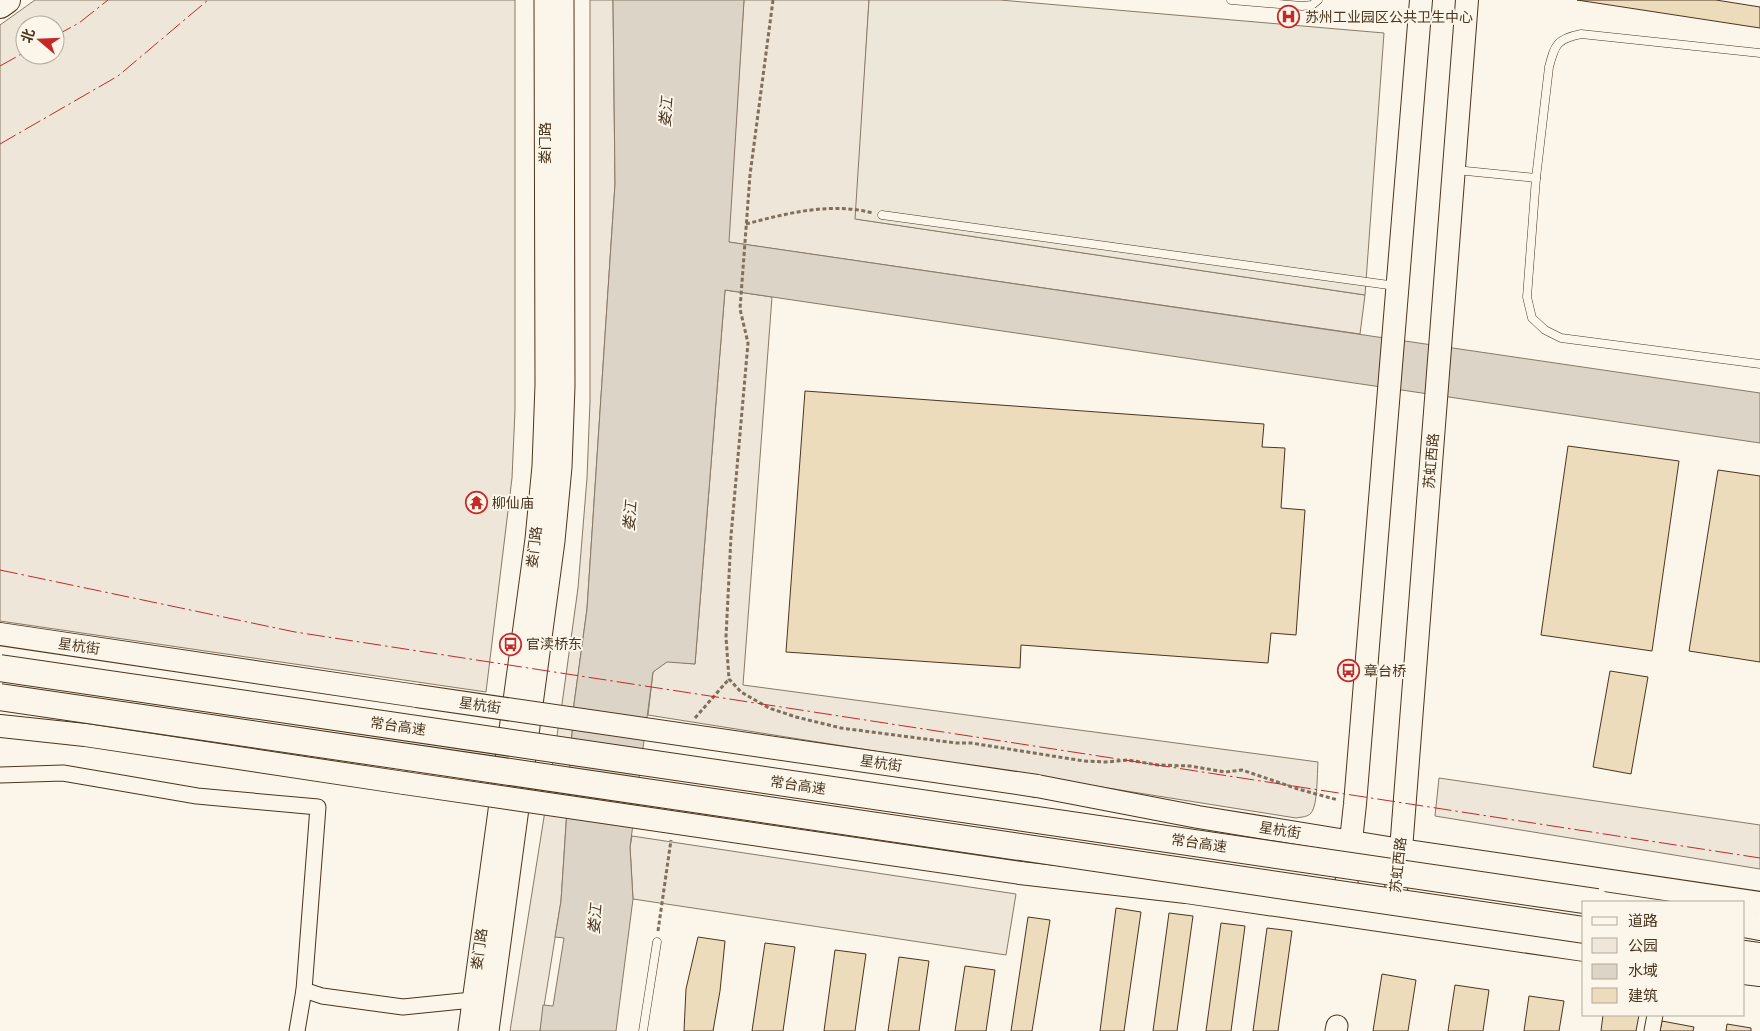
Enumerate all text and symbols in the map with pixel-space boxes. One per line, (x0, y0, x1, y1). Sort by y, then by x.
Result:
hospital icon: 苏州工业园区公共卫生中心 (1277, 5, 1301, 29)
place label: 苏州工业园区公共卫生中心 (1305, 9, 1473, 25)
north arrow (15, 15, 65, 65)
text: 北 (19, 27, 38, 45)
water label: 娄江 (657, 94, 675, 128)
street label: 娄门路 (538, 122, 553, 164)
street label: 苏虹西路 (1422, 432, 1441, 490)
temple icon: 柳仙庙 (464, 491, 488, 515)
place label: 柳仙庙 (492, 495, 534, 511)
water label: 娄江 (621, 498, 639, 532)
street label: 娄门路 (524, 525, 544, 569)
bus stop icon: 官渎桥东 (498, 632, 522, 656)
street label: 星杭街 (57, 635, 101, 657)
place label: 官渎桥东 (526, 637, 582, 652)
bus stop icon: 章台桥 (1336, 659, 1360, 683)
place label: 章台桥 (1364, 663, 1406, 679)
street label: 星杭街 (458, 694, 502, 716)
street label: 常台高速 (369, 715, 427, 738)
street label: 星杭街 (859, 752, 903, 774)
street label: 常台高速 (769, 774, 827, 797)
street label: 星杭街 (1258, 819, 1302, 841)
street label: 常台高速 (1170, 832, 1228, 855)
street label: 苏虹西路 (1388, 836, 1409, 894)
water label: 娄江 (586, 901, 604, 935)
legend (1582, 901, 1745, 1016)
text: 道路 (1628, 913, 1658, 929)
street label: 娄门路 (469, 927, 490, 971)
text: 公园 (1628, 938, 1658, 954)
text: 水域 (1628, 963, 1658, 979)
text: 建筑 (1628, 988, 1658, 1004)

